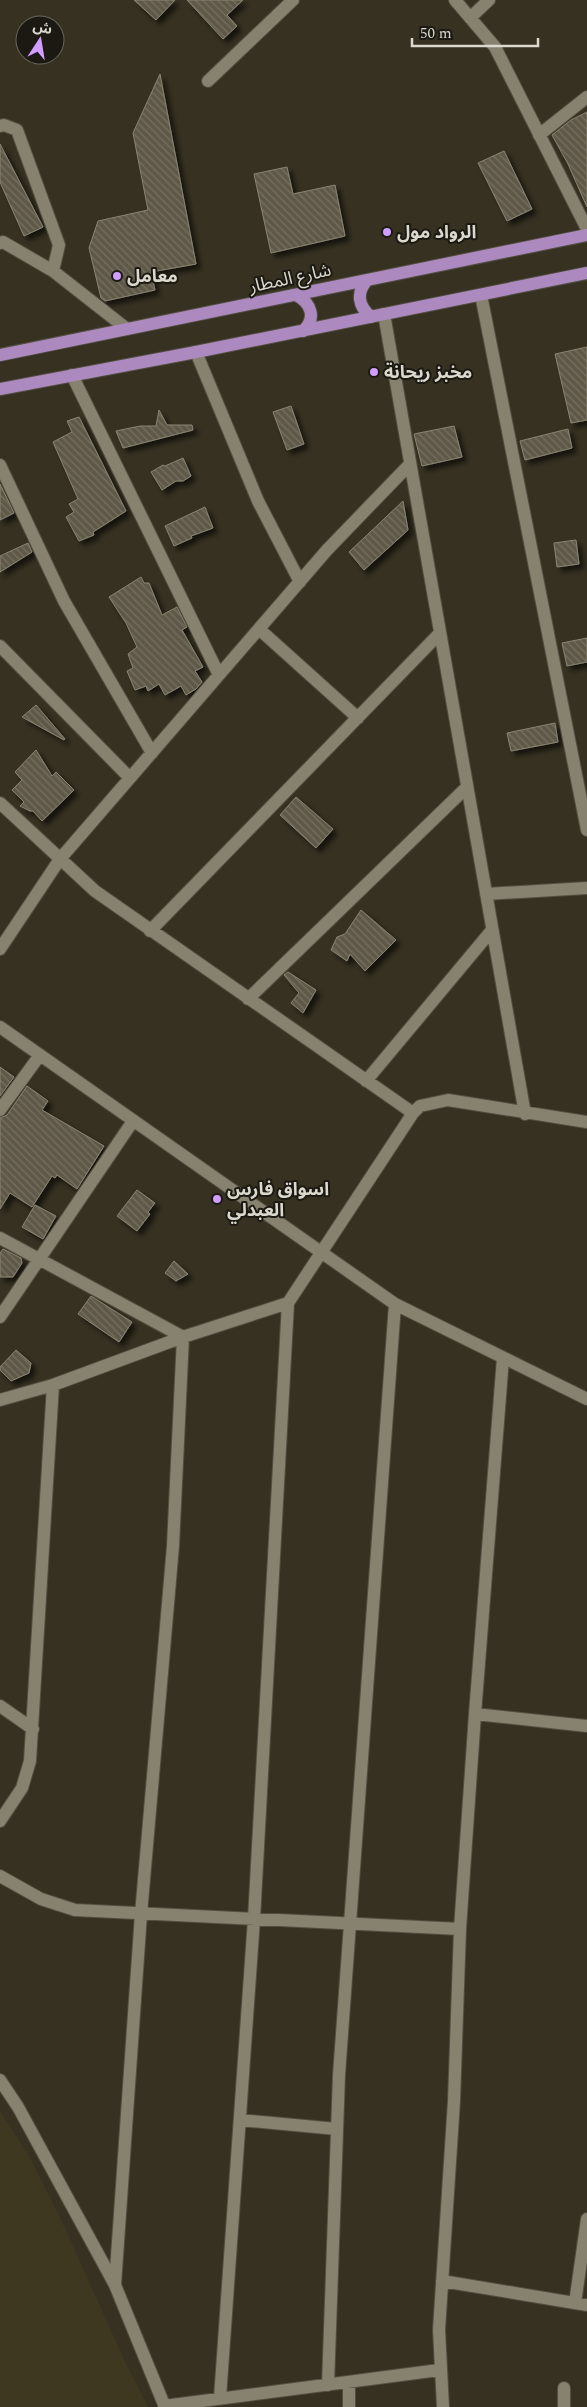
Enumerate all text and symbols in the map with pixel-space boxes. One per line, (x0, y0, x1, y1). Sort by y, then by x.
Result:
north arrow (15, 15, 65, 65)
scale bar (412, 15, 538, 47)
text: ش (31, 16, 54, 40)
text: 50 m (420, 22, 452, 45)
place label: الرواد مول (397, 219, 476, 246)
marker: الرواد مول (381, 226, 393, 238)
street label: شارع المطار (245, 257, 334, 301)
place label: معامل (127, 263, 178, 290)
marker: معامل (111, 270, 123, 282)
place label: مخبز ريحانة (384, 359, 472, 386)
marker: مخبز ريحانة (368, 366, 380, 378)
place label: اسواق فارس العبدلي (227, 1176, 329, 1224)
marker: اسواق فارس العبدلي (211, 1193, 223, 1205)

